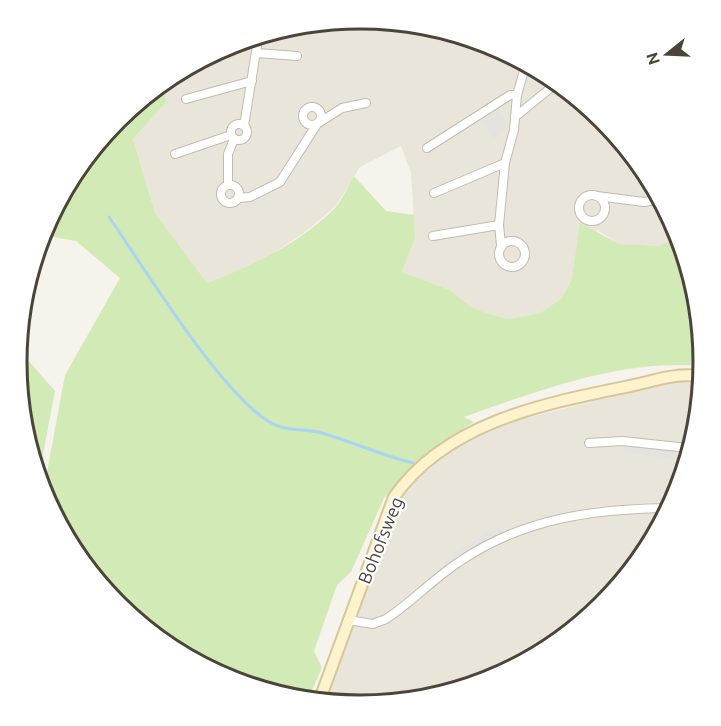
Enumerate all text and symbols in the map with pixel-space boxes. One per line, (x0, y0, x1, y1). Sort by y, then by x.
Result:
north arrow (637, 24, 697, 84)
text: N (642, 50, 663, 67)
street label: Bohofsweg (354, 494, 406, 586)

